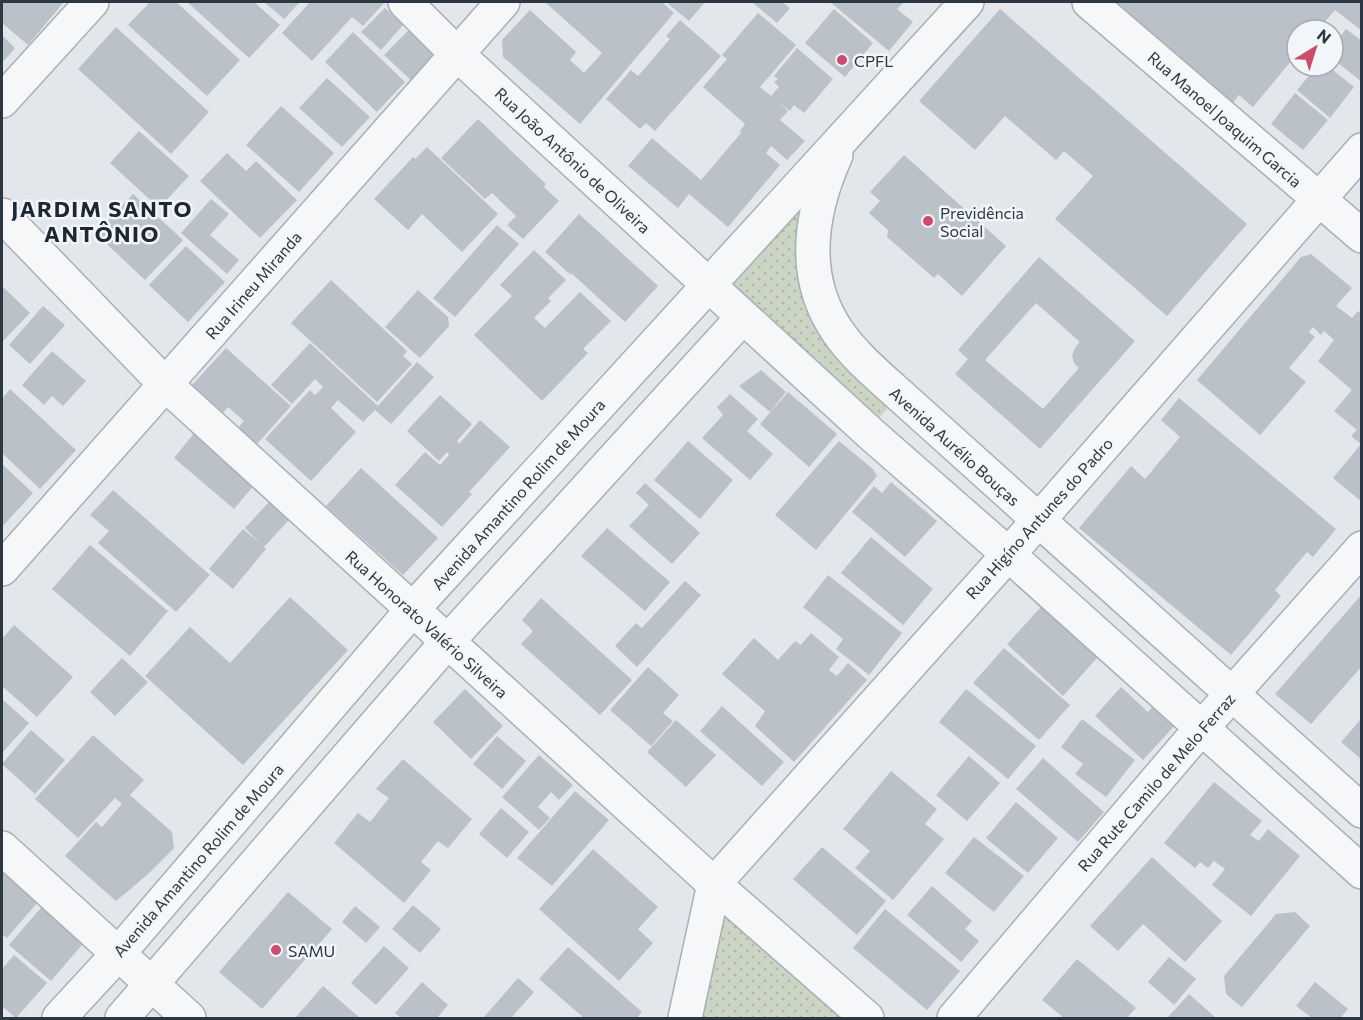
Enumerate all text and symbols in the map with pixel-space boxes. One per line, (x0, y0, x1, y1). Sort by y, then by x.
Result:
north arrow (1285, 18, 1345, 78)
text: N (1314, 25, 1335, 47)
street label: Rua Manoel Joaquim Garcia (1144, 47, 1306, 191)
place label: CPFL (854, 51, 893, 70)
marker: CPFL (835, 53, 849, 67)
street label: Rua João Antônio de Oliveira (491, 83, 655, 237)
district label: JARDIM SANTO ANTÔNIO (11, 195, 193, 247)
place label: Previdência Social (940, 203, 1024, 240)
marker: Previdência Social (921, 214, 935, 228)
street label: Rua Irineu Miranda (201, 227, 305, 343)
street label: Avenida Aurélio Bouças (886, 383, 1024, 509)
street label: Avenida Amantino Rolim de Moura (427, 395, 609, 593)
street label: Rua Higíno Antunes do Padro (962, 433, 1116, 603)
street label: Rua Honorato Valério Silveira (342, 546, 512, 702)
street label: Rua Rute Camilo de Melo Ferraz (1073, 689, 1239, 875)
street label: Avenida Amantino Rolim de Moura (109, 759, 287, 961)
place label: SAMU (288, 941, 335, 960)
marker: SAMU (269, 943, 283, 957)

